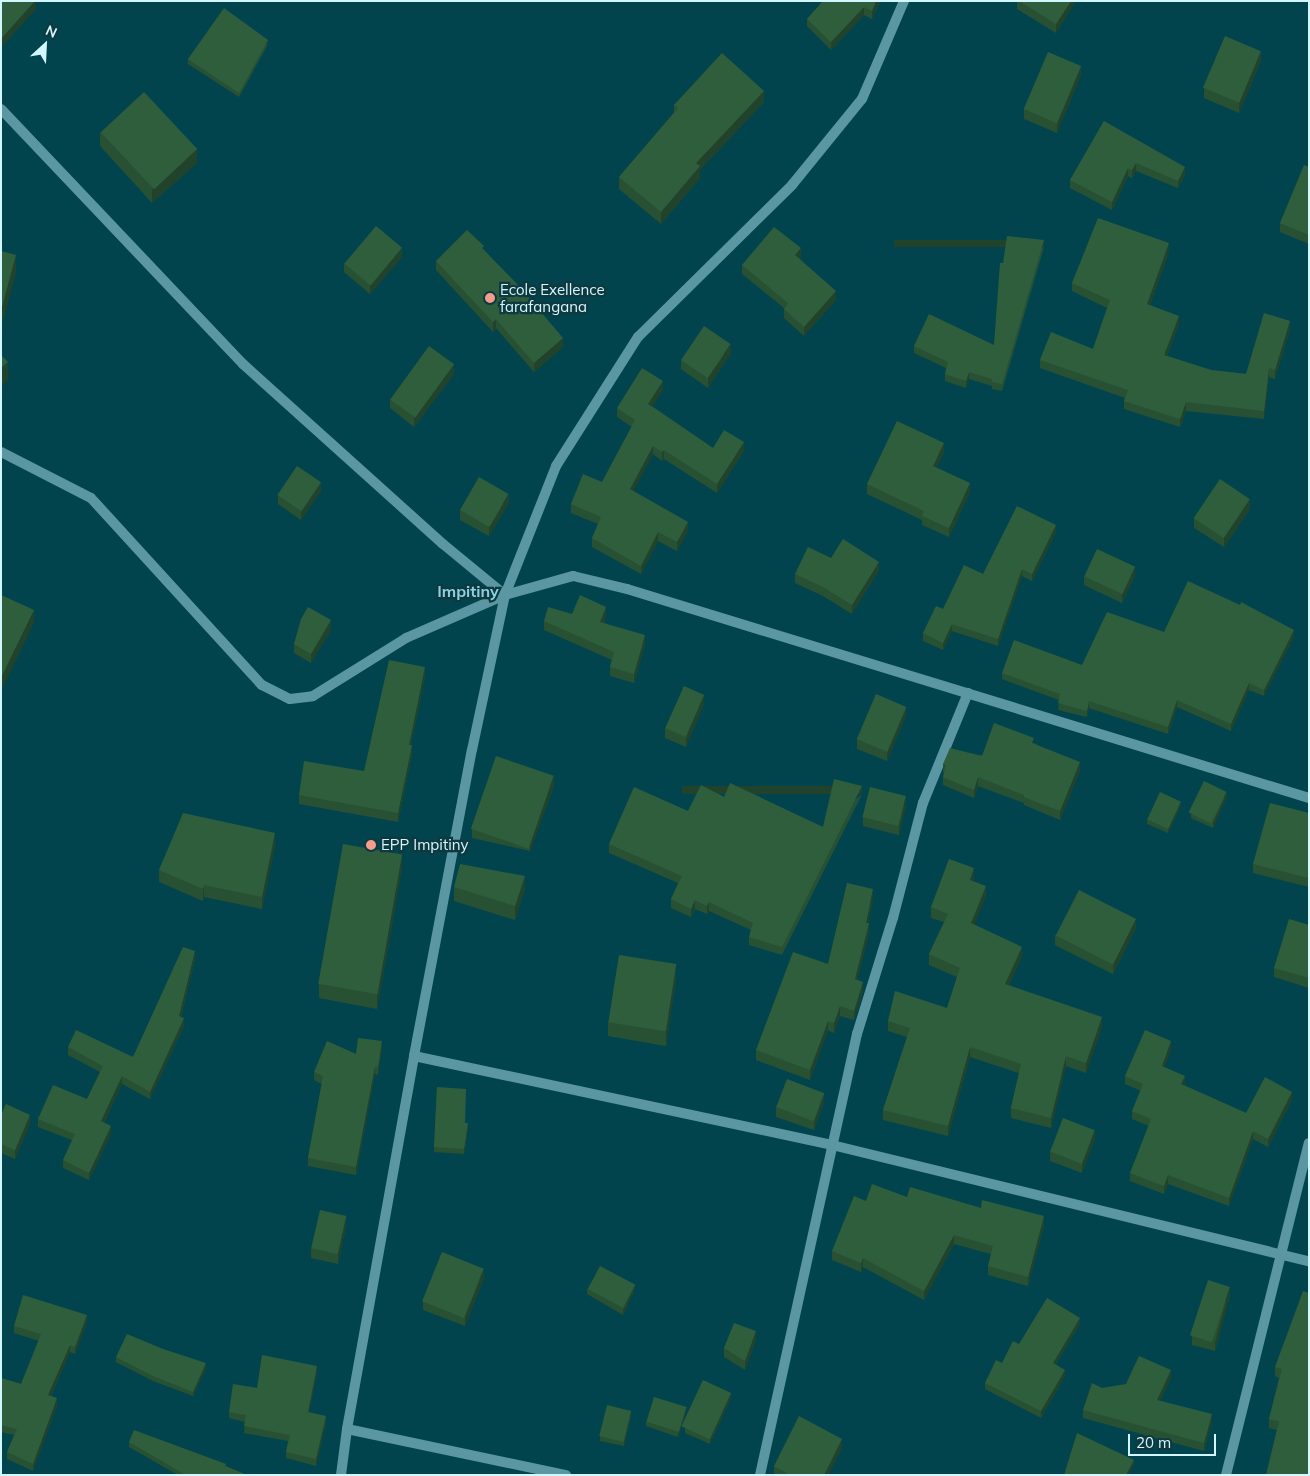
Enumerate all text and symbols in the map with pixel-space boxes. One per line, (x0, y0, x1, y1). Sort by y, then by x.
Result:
north arrow (20, 20, 70, 70)
text: N (43, 21, 60, 42)
place label: Ecole Exellence farafangana (500, 280, 605, 315)
marker: Ecole Exellence farafangana (484, 292, 496, 304)
district label: Impitiny (437, 581, 499, 601)
place label: EPP Impitiny (381, 836, 468, 854)
marker: EPP Impitiny (365, 839, 377, 851)
scale bar (1130, 1424, 1218, 1456)
text: 20 m (1136, 1433, 1171, 1452)

